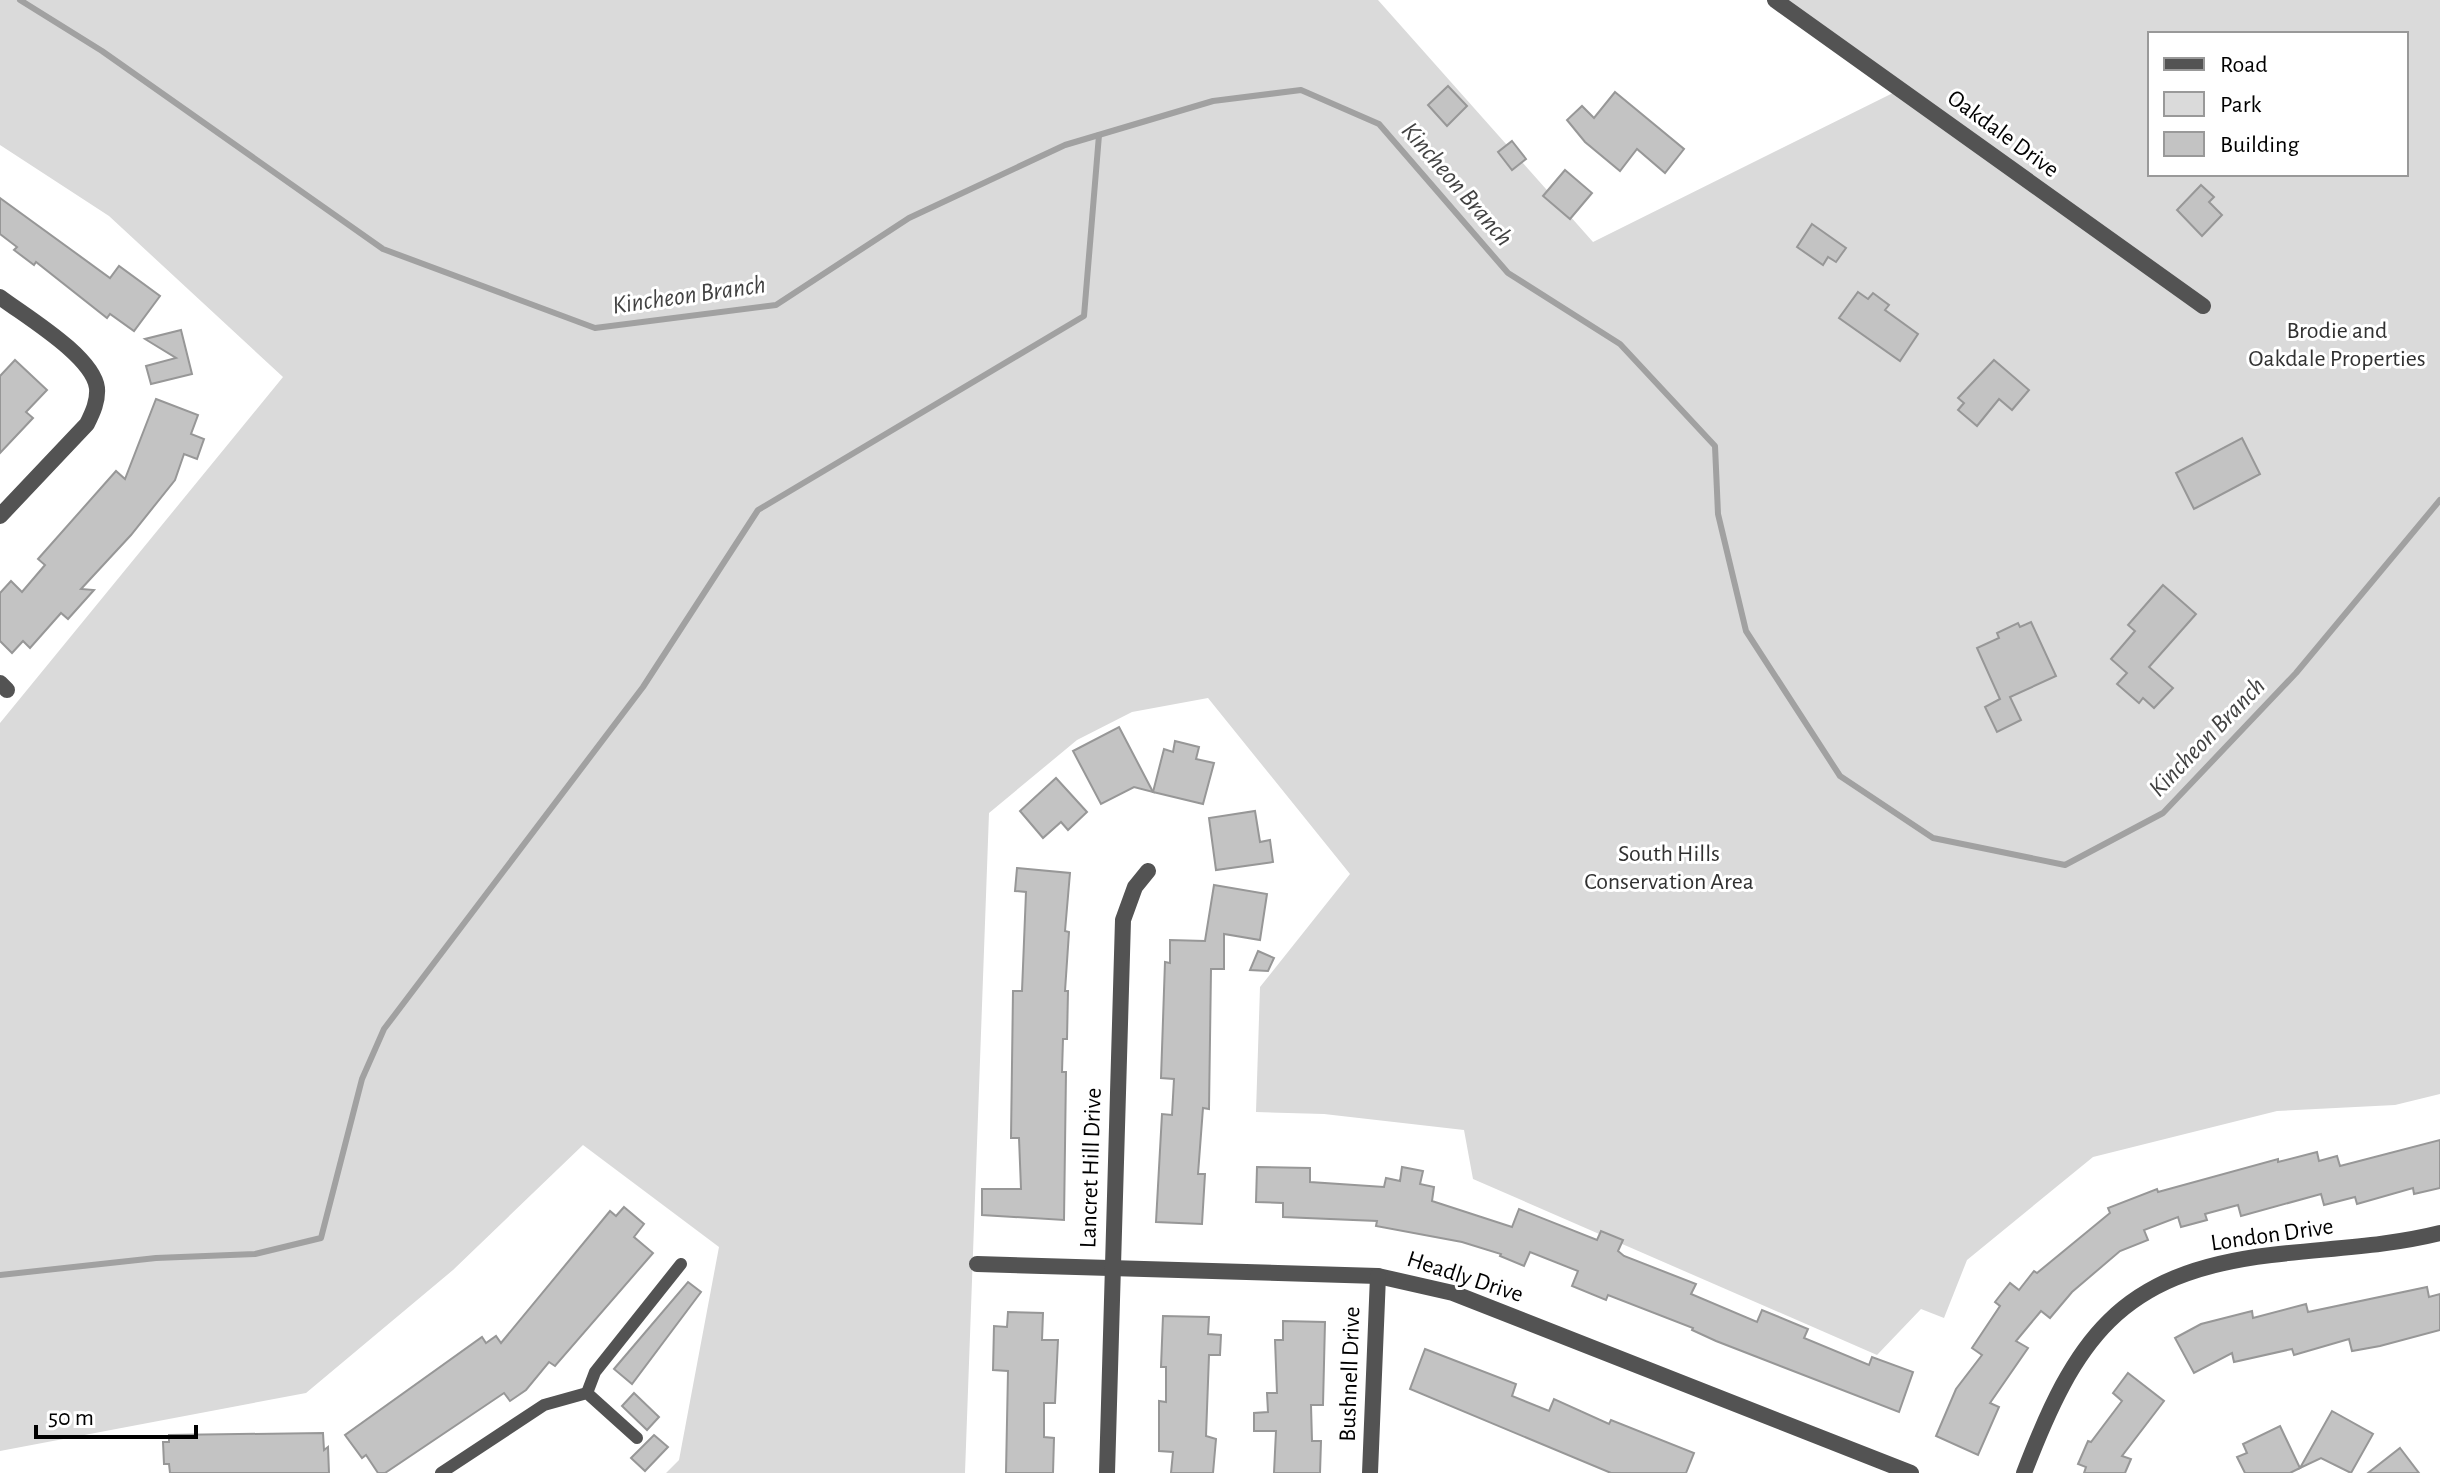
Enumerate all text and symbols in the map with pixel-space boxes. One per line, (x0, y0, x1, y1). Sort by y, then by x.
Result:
legend (2148, 32, 2408, 176)
text: Road (2220, 53, 2268, 77)
street label: Oakdale Drive (1943, 86, 2063, 182)
text: Park (2220, 93, 2261, 117)
water label: Kincheon Branch (1396, 117, 1518, 251)
text: Building (2220, 133, 2299, 157)
water label: Kincheon Branch (611, 271, 767, 319)
park label: Brodie and Oakdale Properties (2248, 319, 2426, 371)
water label: Kincheon Branch (2144, 672, 2270, 802)
park label: South Hills Conservation Area (1584, 842, 1754, 894)
street label: Lancret Hill Drive (1076, 1087, 1106, 1249)
street label: London Drive (2209, 1215, 2335, 1255)
street label: Headly Drive (1404, 1247, 1526, 1307)
street label: Bushnell Drive (1336, 1306, 1364, 1442)
scale bar (36, 1389, 196, 1439)
text: 50 m (48, 1406, 94, 1430)

